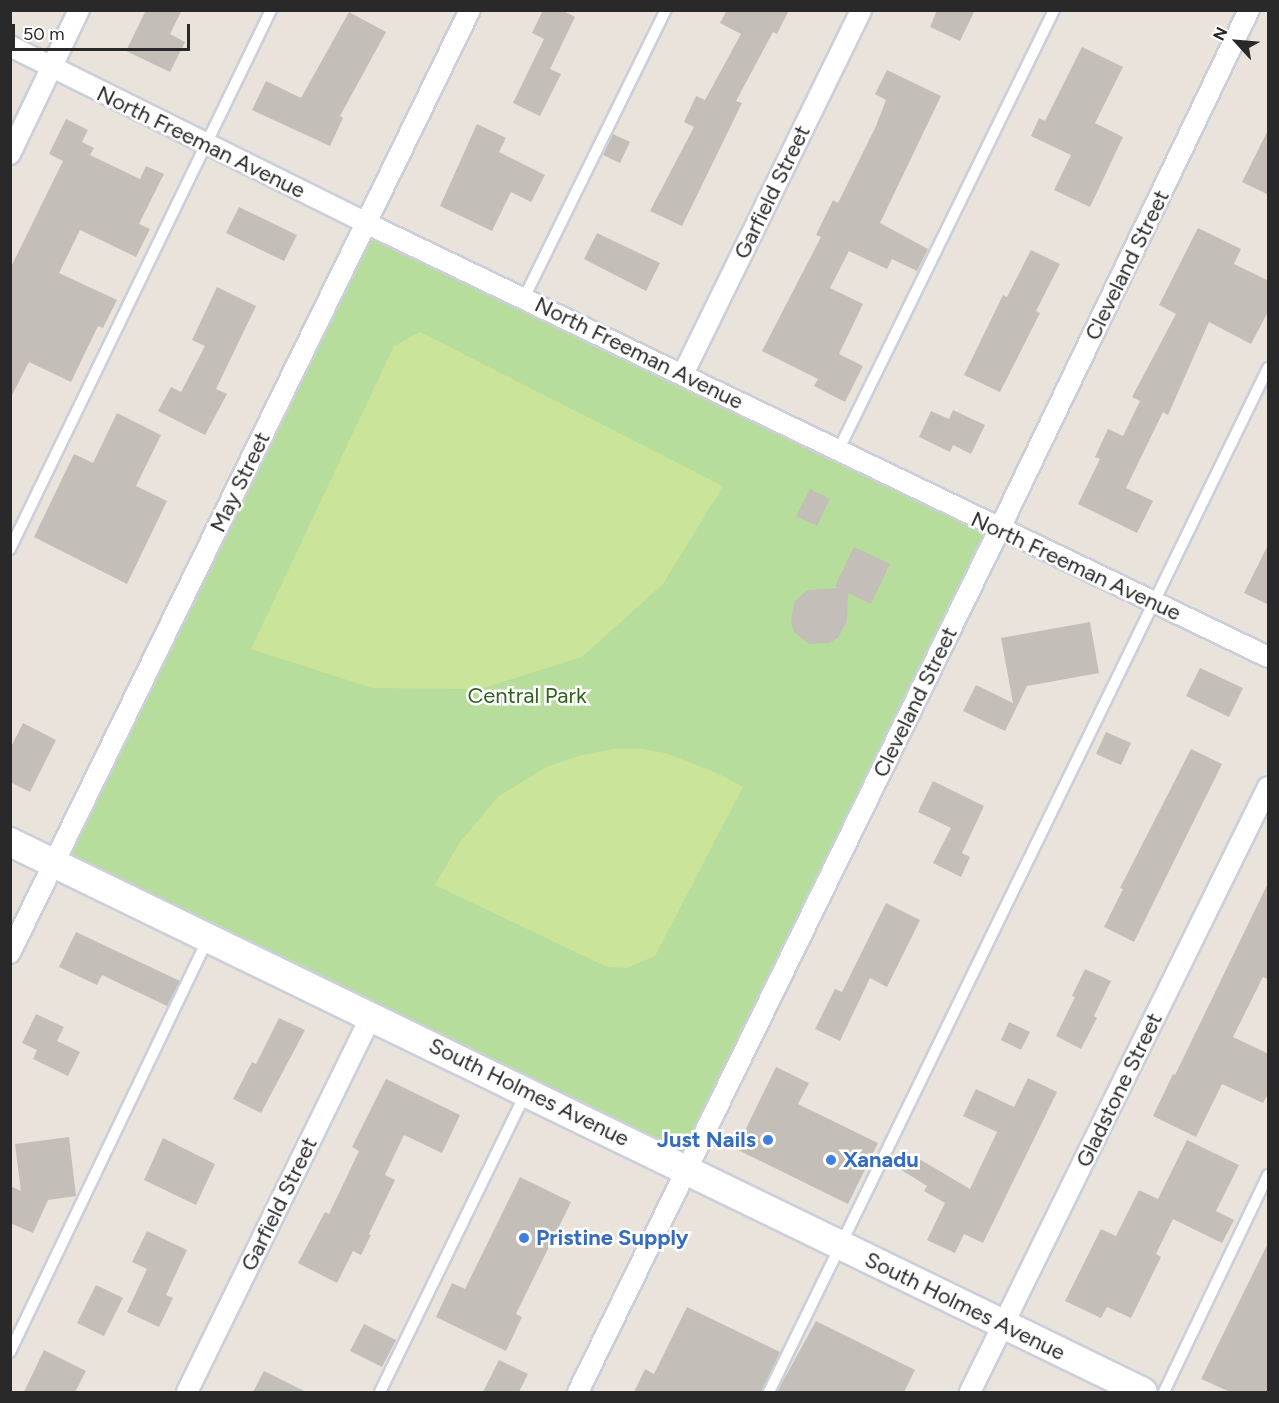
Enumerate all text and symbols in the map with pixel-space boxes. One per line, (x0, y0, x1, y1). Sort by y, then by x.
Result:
scale bar (15, 12, 194, 50)
north arrow (1207, 12, 1267, 72)
text: 50 m (23, 23, 65, 45)
text: N (1209, 24, 1232, 44)
street label: North Freeman Avenue (93, 80, 309, 204)
street label: Garfield Street (728, 121, 816, 263)
street label: Cleveland Street (1079, 186, 1175, 344)
street label: North Freeman Avenue (531, 291, 747, 415)
street label: May Street (204, 428, 276, 536)
street label: North Freeman Avenue (967, 506, 1185, 626)
street label: Cleveland Street (867, 623, 963, 781)
park label: Central Park (467, 683, 587, 709)
street label: Gladstone Street (1070, 1009, 1168, 1171)
street label: South Holmes Avenue (425, 1032, 633, 1152)
place label: Just Nails (657, 1127, 756, 1153)
street label: Garfield Street (235, 1133, 323, 1275)
marker: Just Nails (761, 1133, 775, 1147)
place label: Xanadu (843, 1147, 919, 1173)
marker: Xanadu (824, 1153, 838, 1167)
place label: Pristine Supply (536, 1225, 688, 1251)
marker: Pristine Supply (517, 1231, 531, 1245)
street label: South Holmes Avenue (861, 1246, 1069, 1366)

